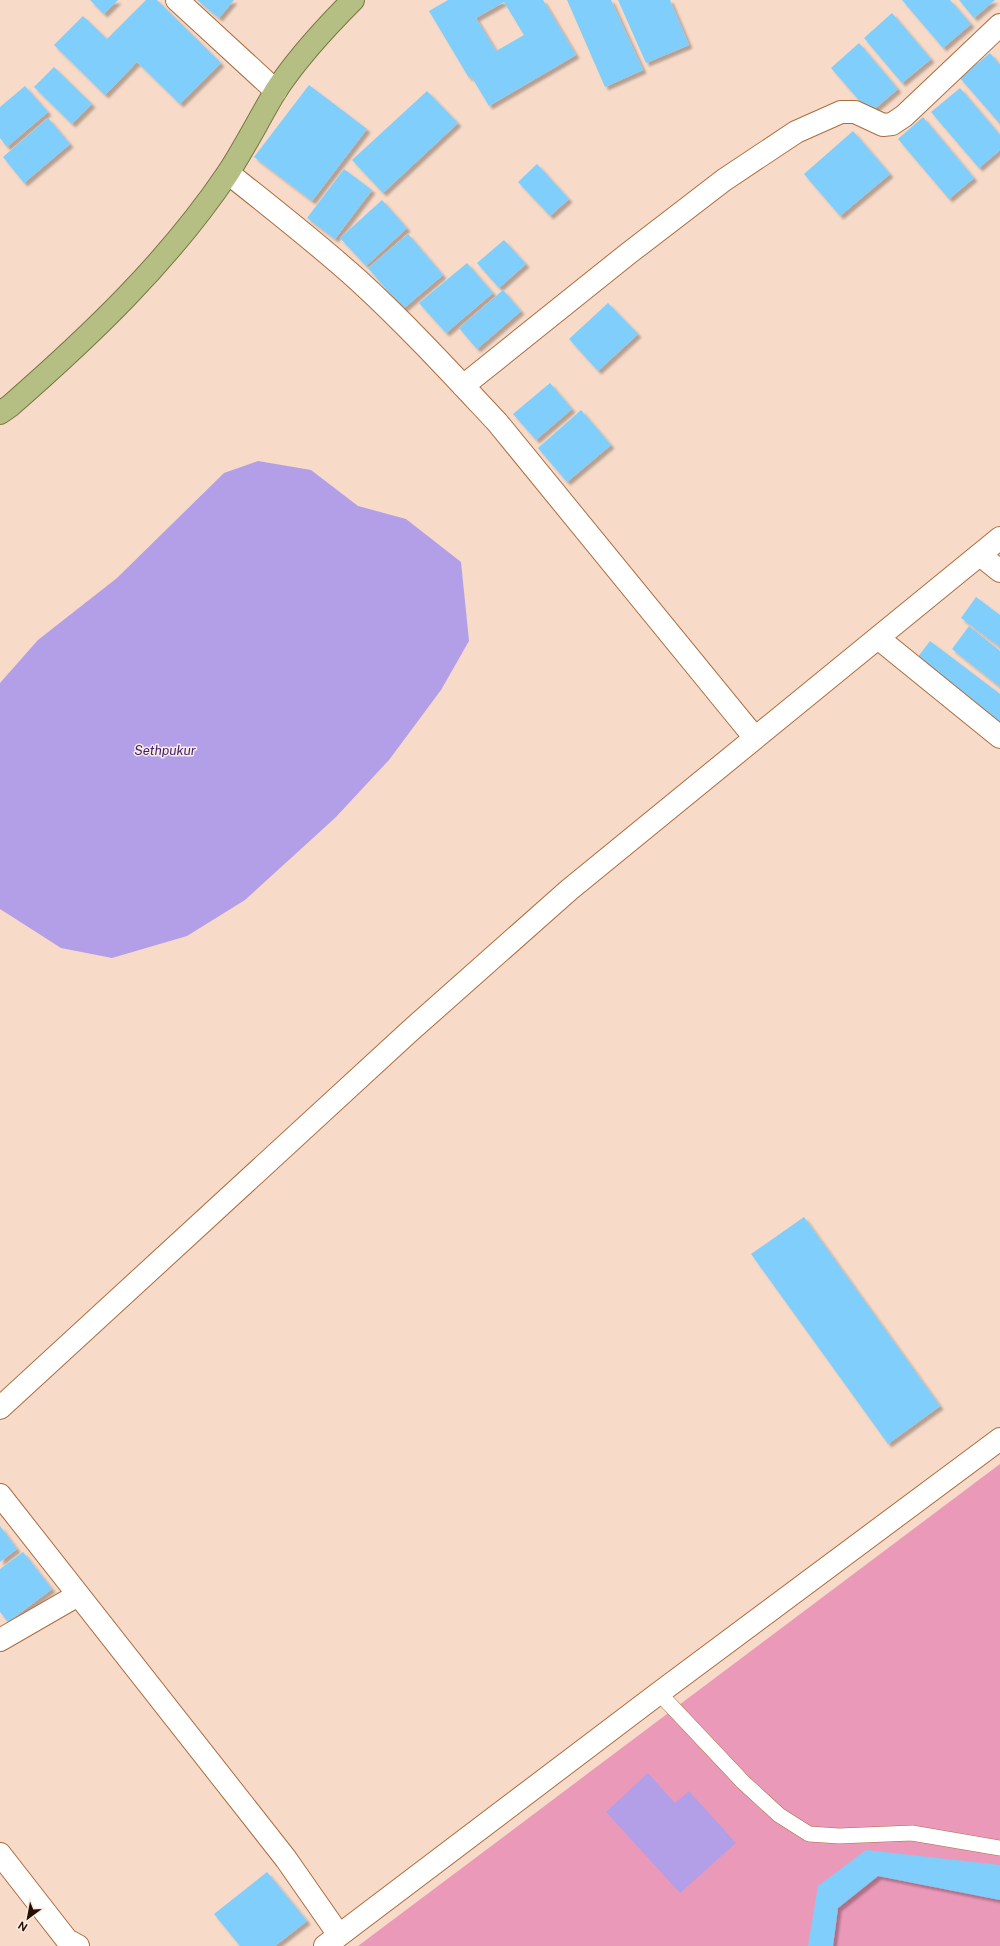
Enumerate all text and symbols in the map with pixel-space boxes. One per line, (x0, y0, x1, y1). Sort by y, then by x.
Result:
water label: Sethpukur (134, 743, 196, 758)
north arrow (8, 1898, 48, 1938)
text: N (16, 1919, 30, 1934)

